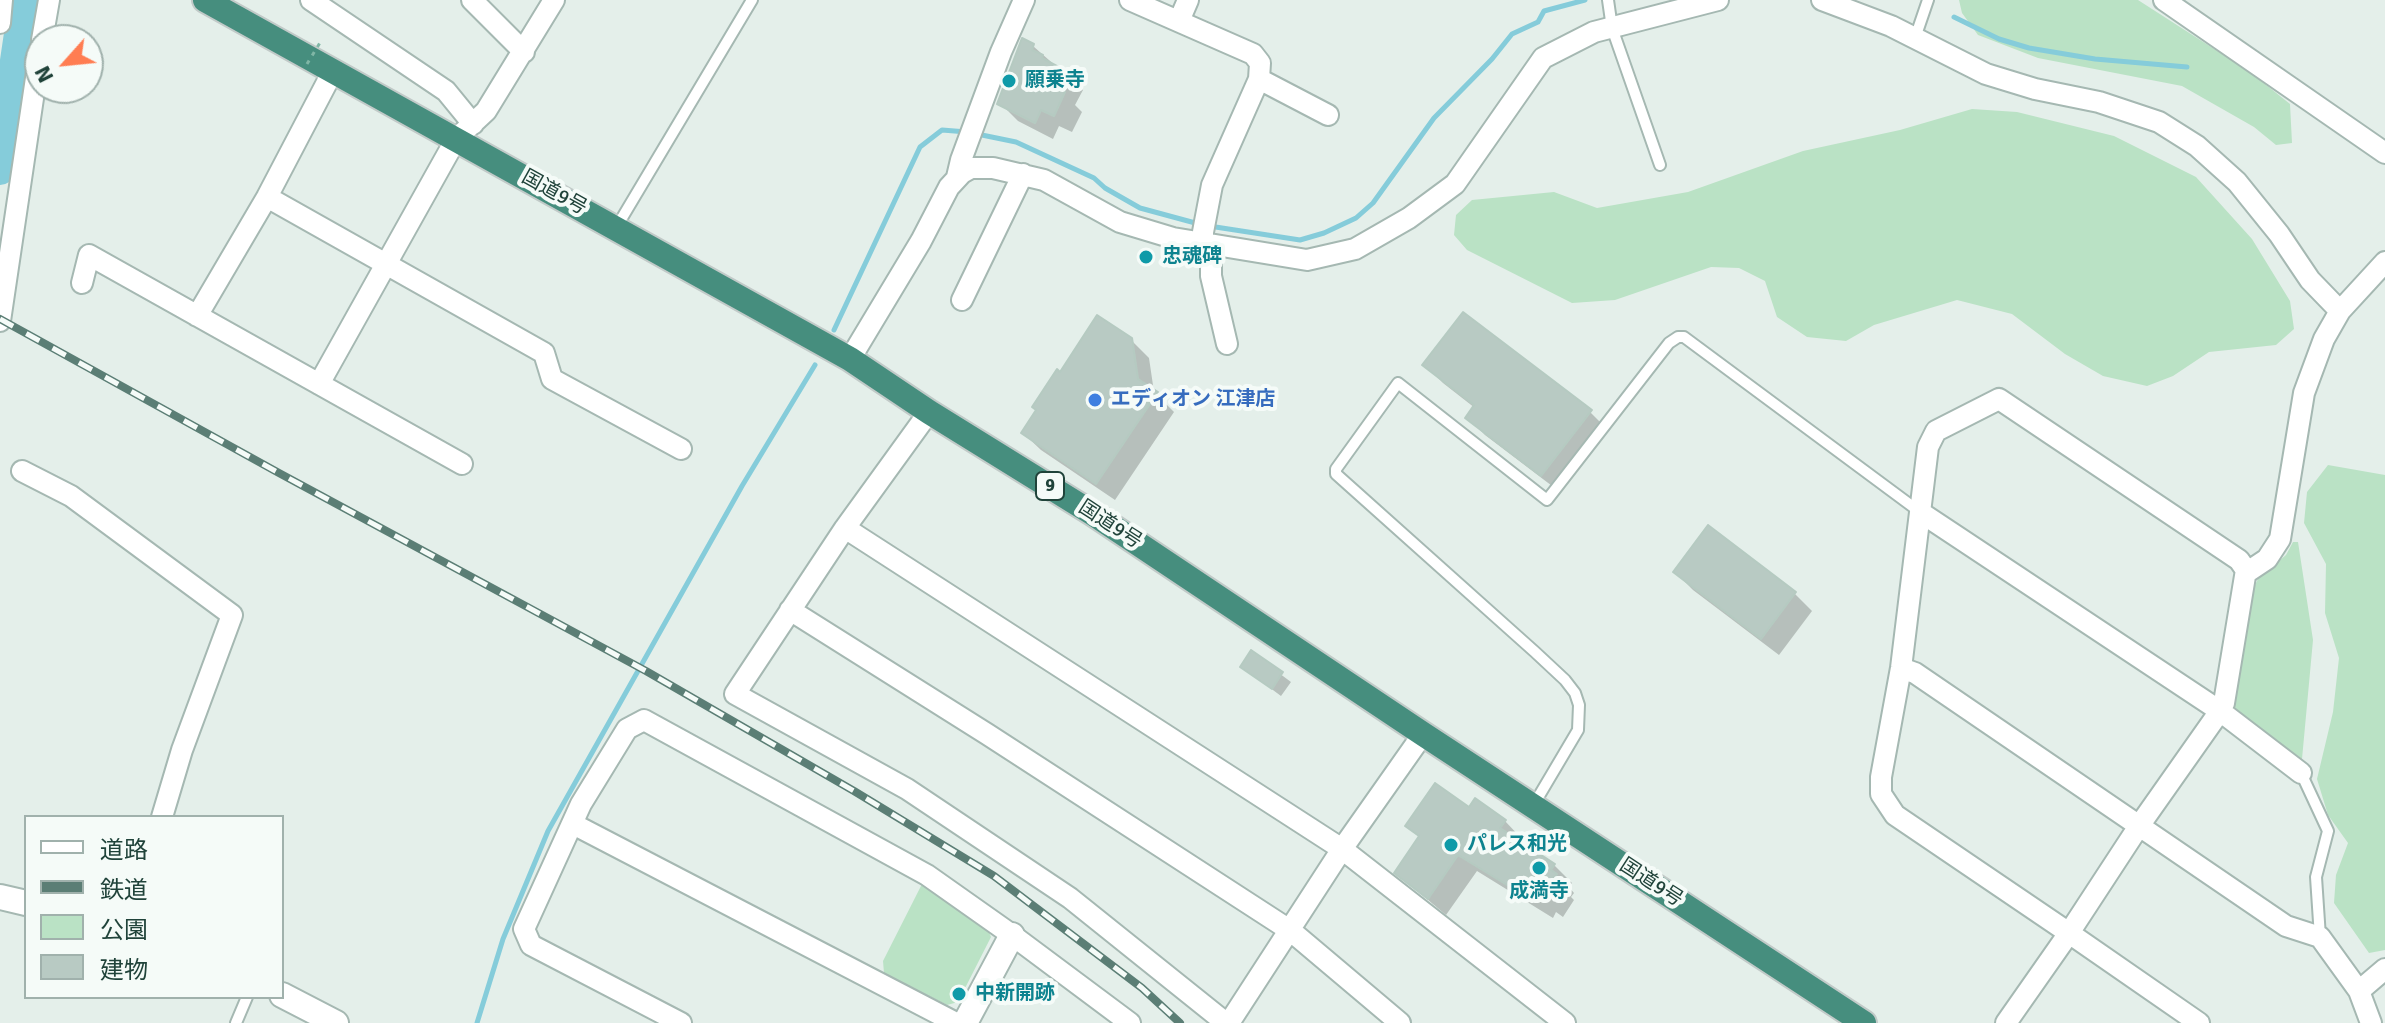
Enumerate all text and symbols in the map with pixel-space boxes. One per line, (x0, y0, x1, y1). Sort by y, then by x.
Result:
north arrow (24, 24, 104, 104)
text: N (28, 61, 59, 87)
place label: 願乗寺 (1025, 69, 1085, 93)
marker: 願乗寺 (1000, 72, 1018, 90)
street label: 国道9号 (517, 165, 591, 221)
place label: 忠魂碑 (1162, 245, 1222, 269)
marker: 忠魂碑 (1137, 248, 1155, 266)
place label: エディオン 江津店 (1111, 388, 1275, 412)
marker: エディオン 江津店 (1086, 391, 1104, 409)
road number: 9 (1036, 472, 1064, 500)
street label: 国道9号 (1074, 496, 1146, 554)
legend (24, 815, 284, 999)
place label: パレス和光 (1467, 833, 1567, 857)
text: 道路 (100, 835, 148, 865)
marker: パレス和光 (1442, 836, 1460, 854)
street label: 国道9号 (1615, 854, 1687, 912)
marker: 成満寺 (1530, 859, 1548, 877)
text: 鉄道 (100, 875, 148, 905)
place label: 成満寺 (1509, 880, 1569, 904)
text: 公園 (100, 915, 148, 945)
text: 建物 (100, 955, 148, 985)
place label: 中新開跡 (975, 982, 1055, 1006)
marker: 中新開跡 (950, 985, 968, 1003)

